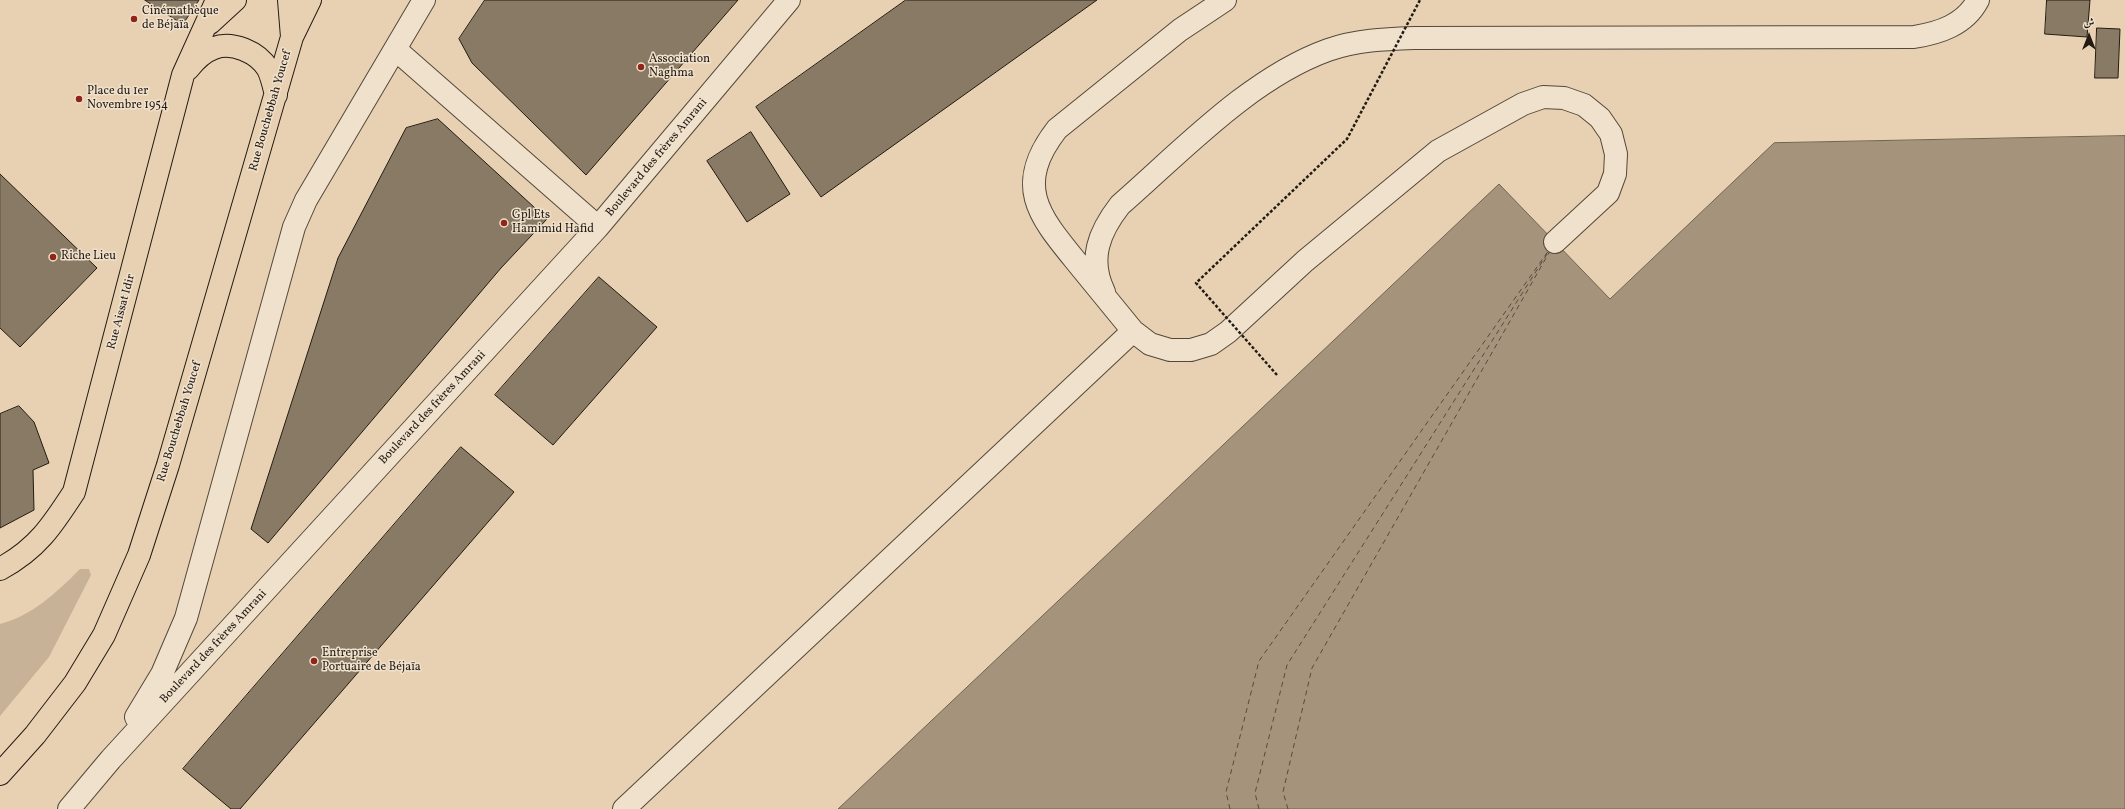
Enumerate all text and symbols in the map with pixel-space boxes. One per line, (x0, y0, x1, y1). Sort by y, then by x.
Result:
place label: Cinémathèque de Béjaïa (142, 5, 219, 33)
marker: Cinémathèque de Béjaïa (129, 14, 139, 24)
north arrow (2069, 16, 2109, 56)
text: ش (2084, 16, 2094, 31)
street label: Rue Bouchebbah Youcef (247, 49, 295, 173)
place label: Association Naghma (649, 53, 710, 81)
marker: Association Naghma (636, 62, 646, 72)
place label: Place du 1er Novembre 1954 (87, 85, 168, 113)
marker: Place du 1er Novembre 1954 (74, 94, 84, 104)
street label: Boulevard des frères Amrani (603, 96, 711, 220)
place label: Gpl Ets Hamimid Hafid (512, 209, 594, 237)
marker: Gpl Ets Hamimid Hafid (499, 218, 509, 228)
place label: Riche Lieu (61, 250, 116, 264)
marker: Riche Lieu (48, 252, 58, 262)
street label: Rue Aissat Idir (105, 273, 139, 351)
street label: Boulevard des frères Amrani (377, 348, 489, 468)
street label: Rue Bouchebbah Youcef (155, 360, 205, 484)
street label: Boulevard des frères Amrani (158, 587, 270, 707)
place label: Entreprise Portuaire de Béjaïa (322, 647, 421, 675)
marker: Entreprise Portuaire de Béjaïa (309, 656, 319, 666)

